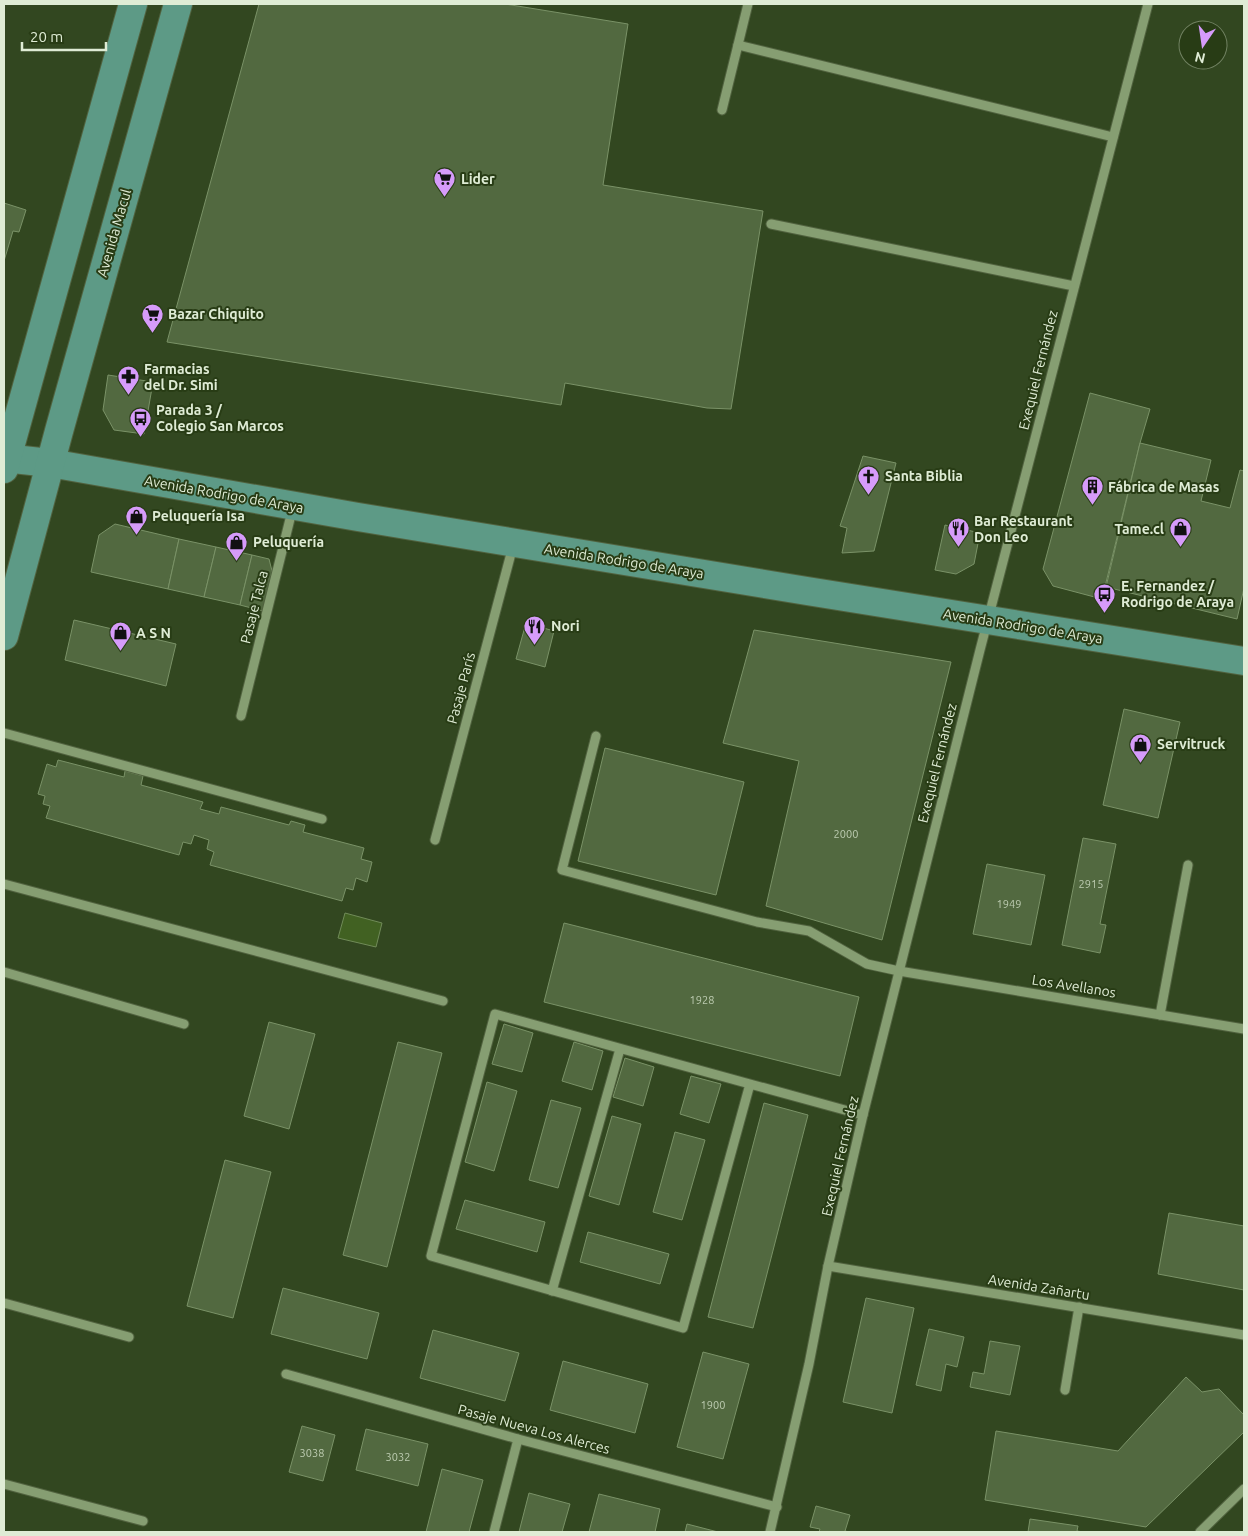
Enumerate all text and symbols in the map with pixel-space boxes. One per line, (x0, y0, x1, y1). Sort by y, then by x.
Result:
scale bar (22, 20, 106, 52)
north arrow (1178, 20, 1228, 70)
text: 20 m (30, 28, 63, 45)
text: N (1193, 49, 1207, 67)
supermarket icon: Lider (433, 167, 457, 198)
place label: Lider (461, 171, 495, 187)
street label: Avenida Macul (94, 187, 134, 279)
supermarket icon: Bazar Chiquito (140, 302, 164, 333)
place label: Bazar Chiquito (168, 306, 264, 322)
street label: Exequiel Fernández (1015, 309, 1061, 431)
place label: Farmacias del Dr. Simi (144, 361, 218, 393)
pharmacy icon: Farmacias del Dr. Simi (116, 365, 140, 396)
place label: Parada 3 / Colegio San Marcos (156, 402, 284, 434)
bus stop icon: Parada 3 / Colegio San Marcos (128, 406, 152, 437)
church icon: Santa Biblia (857, 464, 881, 495)
place label: Santa Biblia (885, 468, 963, 484)
street label: Avenida Rodrigo de Araya (143, 472, 305, 516)
building icon: Fábrica de Masas (1080, 475, 1104, 506)
place label: Fábrica de Masas (1108, 479, 1220, 495)
shop icon: Peluquería Isa (124, 504, 148, 535)
place label: Peluquería Isa (152, 508, 245, 524)
place label: Bar Restaurant Don Leo (974, 513, 1073, 545)
restaurant icon: Bar Restaurant Don Leo (946, 517, 970, 548)
shop icon: Tame.cl (1168, 517, 1192, 548)
place label: Tame.cl (1115, 521, 1164, 537)
shop icon: Peluquería (225, 530, 249, 561)
place label: Peluquería (253, 534, 324, 550)
street label: Avenida Rodrigo de Araya (543, 540, 705, 582)
street label: Pasaje Talca (237, 569, 271, 645)
place label: E. Fernandez / Rodrigo de Araya (1121, 578, 1234, 610)
bus stop icon: E. Fernandez / Rodrigo de Araya (1093, 582, 1117, 613)
street label: Avenida Rodrigo de Araya (942, 605, 1104, 647)
restaurant icon: Nori (523, 614, 547, 645)
place label: Nori (551, 618, 580, 634)
shop icon: A S N (108, 621, 132, 652)
place label: A S N (136, 625, 171, 641)
street label: Pasaje París (444, 651, 478, 725)
street label: Exequiel Fernández (914, 702, 960, 824)
shop icon: Servitruck (1129, 732, 1153, 763)
place label: Servitruck (1157, 736, 1225, 752)
house number: 2000 (834, 828, 858, 840)
house number: 2915 (1079, 878, 1103, 890)
house number: 1949 (997, 898, 1021, 910)
street label: Los Avellanos (1031, 971, 1117, 1001)
house number: 1928 (690, 994, 714, 1006)
street label: Exequiel Fernández (818, 1094, 862, 1218)
street label: Avenida Zañartu (987, 1271, 1091, 1303)
house number: 1900 (701, 1399, 725, 1411)
street label: Pasaje Nueva Los Alerces (456, 1401, 612, 1457)
house number: 3038 (300, 1447, 324, 1459)
house number: 3032 (386, 1451, 410, 1463)

